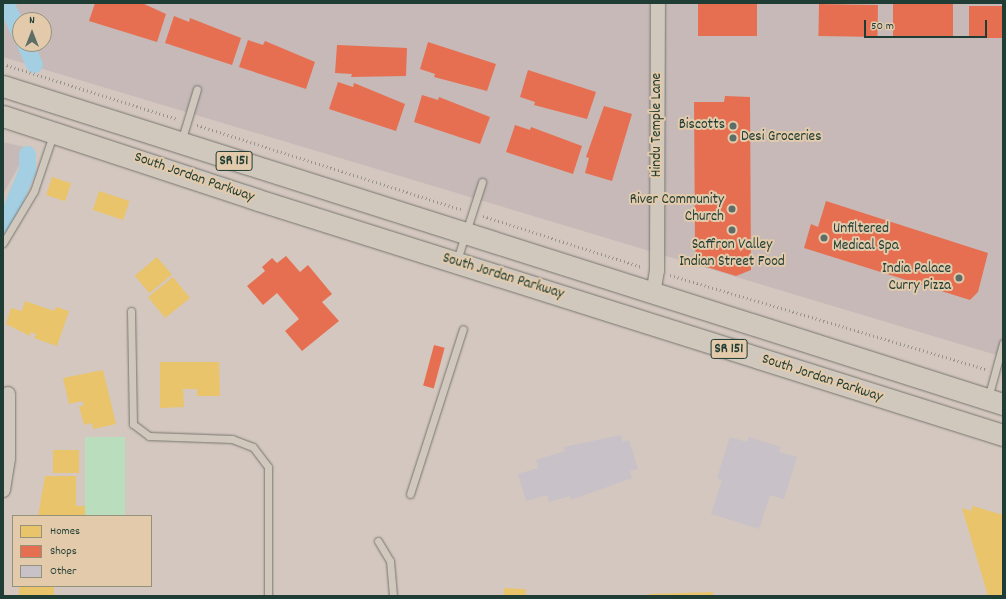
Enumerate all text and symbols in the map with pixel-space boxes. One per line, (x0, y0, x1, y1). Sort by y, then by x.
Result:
north arrow (12, 12, 52, 52)
scale bar (866, 12, 989, 38)
text: N (29, 13, 35, 29)
text: 50 m (871, 18, 894, 35)
street label: Hindu Temple Lane (649, 73, 667, 177)
place label: Biscotts (679, 117, 725, 135)
marker: Biscotts (728, 121, 738, 131)
place label: Desi Groceries (741, 129, 822, 147)
marker: Desi Groceries (728, 133, 738, 143)
street label: South Jordan Parkway (131, 149, 257, 207)
road number: SR 151 (215, 149, 253, 173)
place label: River Community Church (630, 191, 724, 226)
marker: River Community Church (727, 204, 737, 214)
place label: Unfiltered Medical Spa (833, 220, 899, 255)
marker: Saffron Valley Indian Street Food (727, 225, 737, 235)
marker: Unfiltered Medical Spa (818, 232, 830, 244)
place label: Saffron Valley Indian Street Food (679, 236, 785, 271)
street label: South Jordan Parkway (440, 250, 566, 304)
place label: India Palace Curry Pizza (882, 260, 951, 295)
marker: India Palace Curry Pizza (954, 273, 964, 283)
road number: SR 151 (710, 337, 748, 361)
street label: South Jordan Parkway (759, 351, 885, 407)
legend (12, 515, 152, 587)
text: Homes (50, 523, 80, 540)
text: Shops (50, 543, 77, 560)
text: Other (50, 563, 77, 580)

